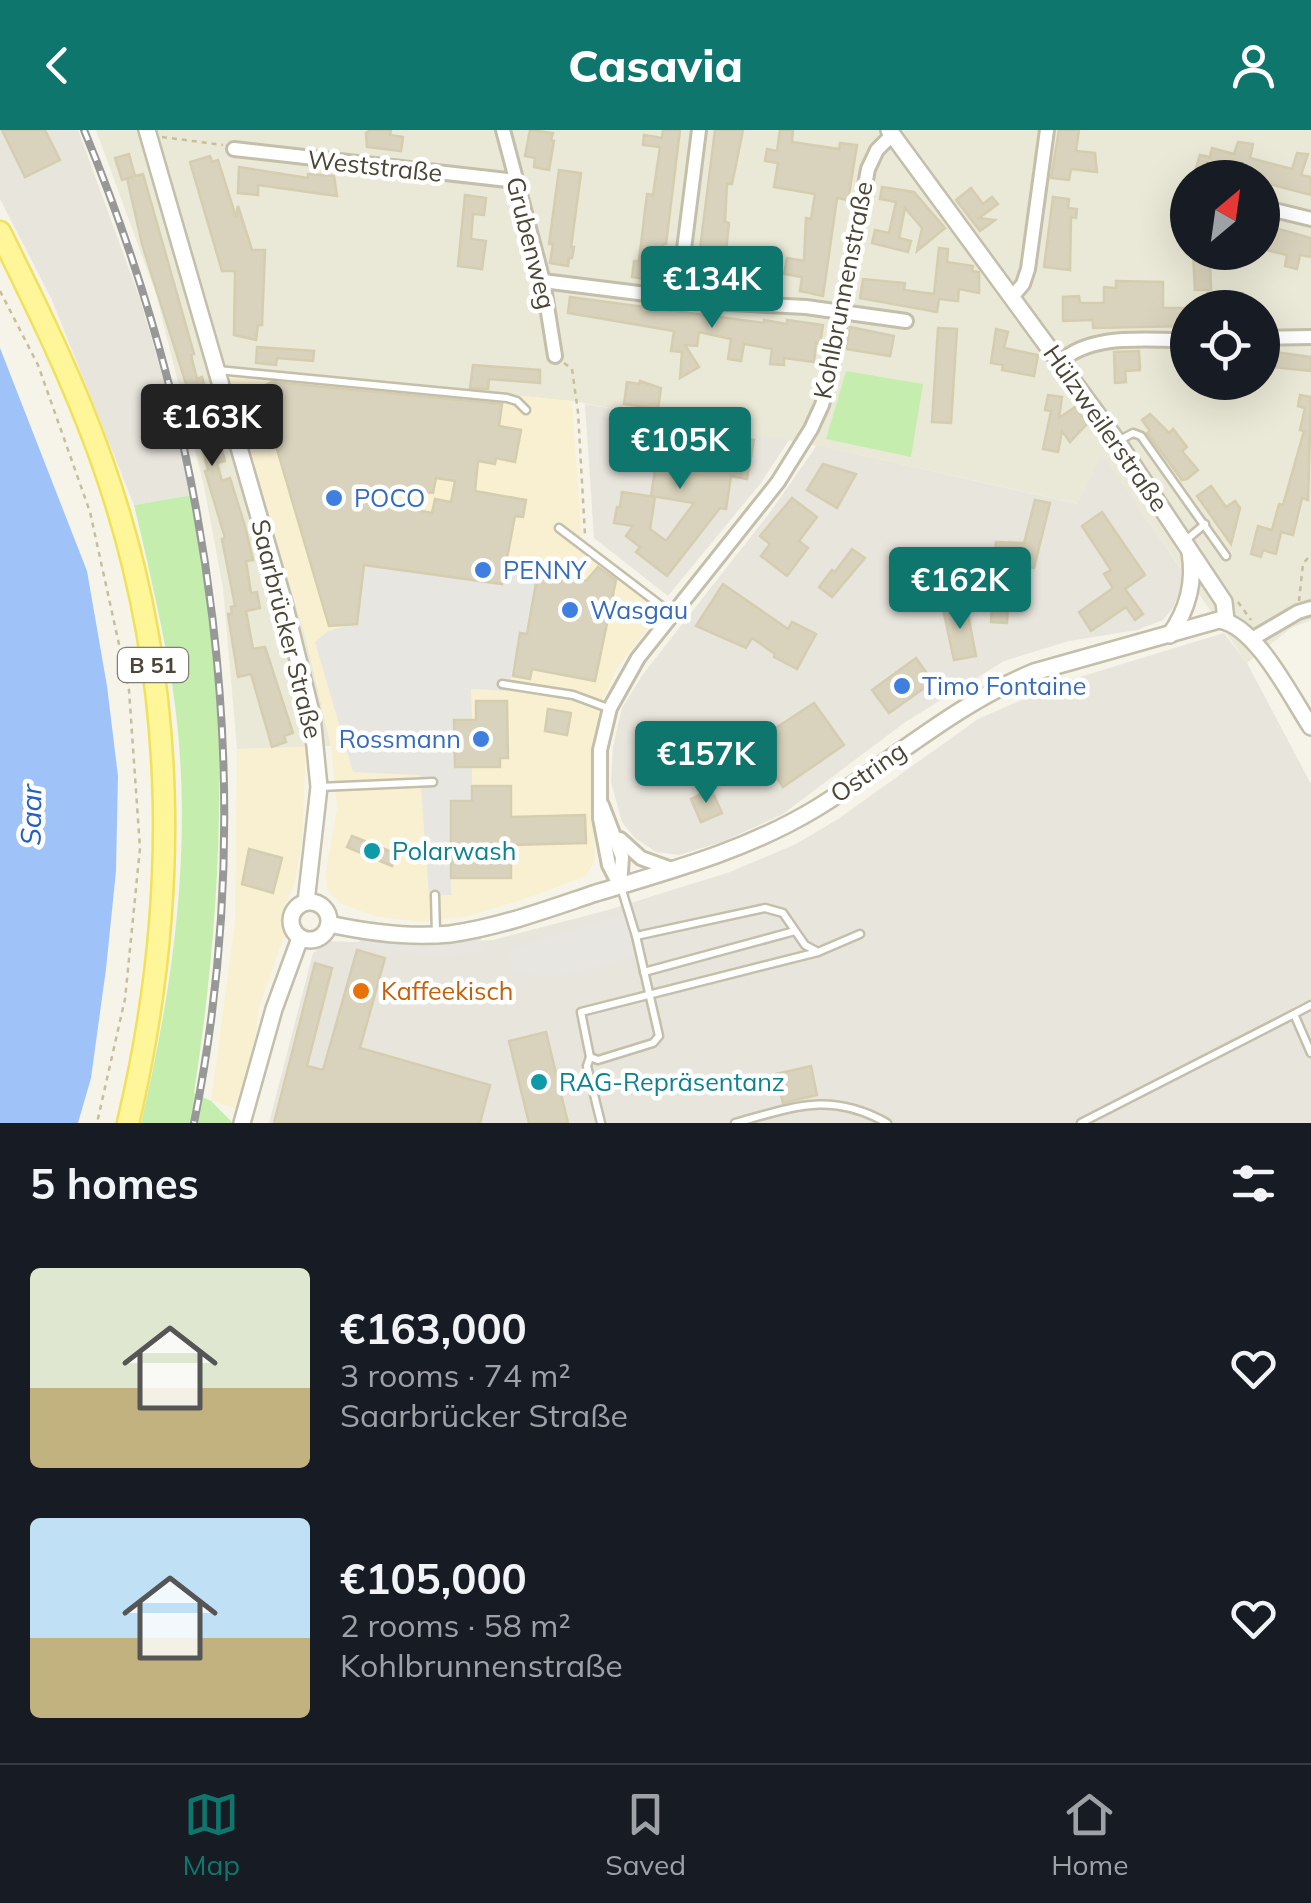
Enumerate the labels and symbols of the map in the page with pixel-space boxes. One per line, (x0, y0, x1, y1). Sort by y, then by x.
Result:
street label: Weststraße (306, 143, 444, 188)
north arrow (1170, 160, 1280, 270)
street label: Grubenweg (500, 174, 563, 312)
street label: Kohlbrunnenstraße (806, 179, 879, 401)
pin: €134K (642, 246, 782, 331)
street label: Hülzweilerstraße (1037, 338, 1175, 517)
pin: €163K (142, 384, 282, 469)
pin: €105K (610, 407, 750, 492)
place label: POCO (354, 482, 425, 513)
marker: POCO (323, 487, 345, 509)
street label: Saarbrücker Straße (245, 516, 330, 742)
pin: €162K (890, 547, 1030, 632)
place label: PENNY (503, 554, 587, 585)
marker: PENNY (472, 559, 494, 581)
place label: Wasgau (590, 594, 688, 625)
marker: Wasgau (559, 599, 581, 621)
road number: B 51 (118, 648, 188, 682)
place label: Timo Fontaine (922, 670, 1086, 701)
marker: Timo Fontaine (891, 675, 913, 697)
pin: €157K (636, 721, 776, 806)
place label: Rossmann (339, 723, 461, 754)
marker: Rossmann (470, 728, 492, 750)
street label: Ostring (824, 734, 911, 809)
water label: Saar (12, 782, 49, 846)
place label: Polarwash (392, 835, 516, 866)
marker: Polarwash (361, 840, 383, 862)
place label: Kaffeekisch (381, 975, 513, 1006)
marker: Kaffeekisch (350, 980, 372, 1002)
place label: RAG-Repräsentanz (559, 1066, 785, 1097)
marker: RAG-Repräsentanz (528, 1071, 550, 1093)

